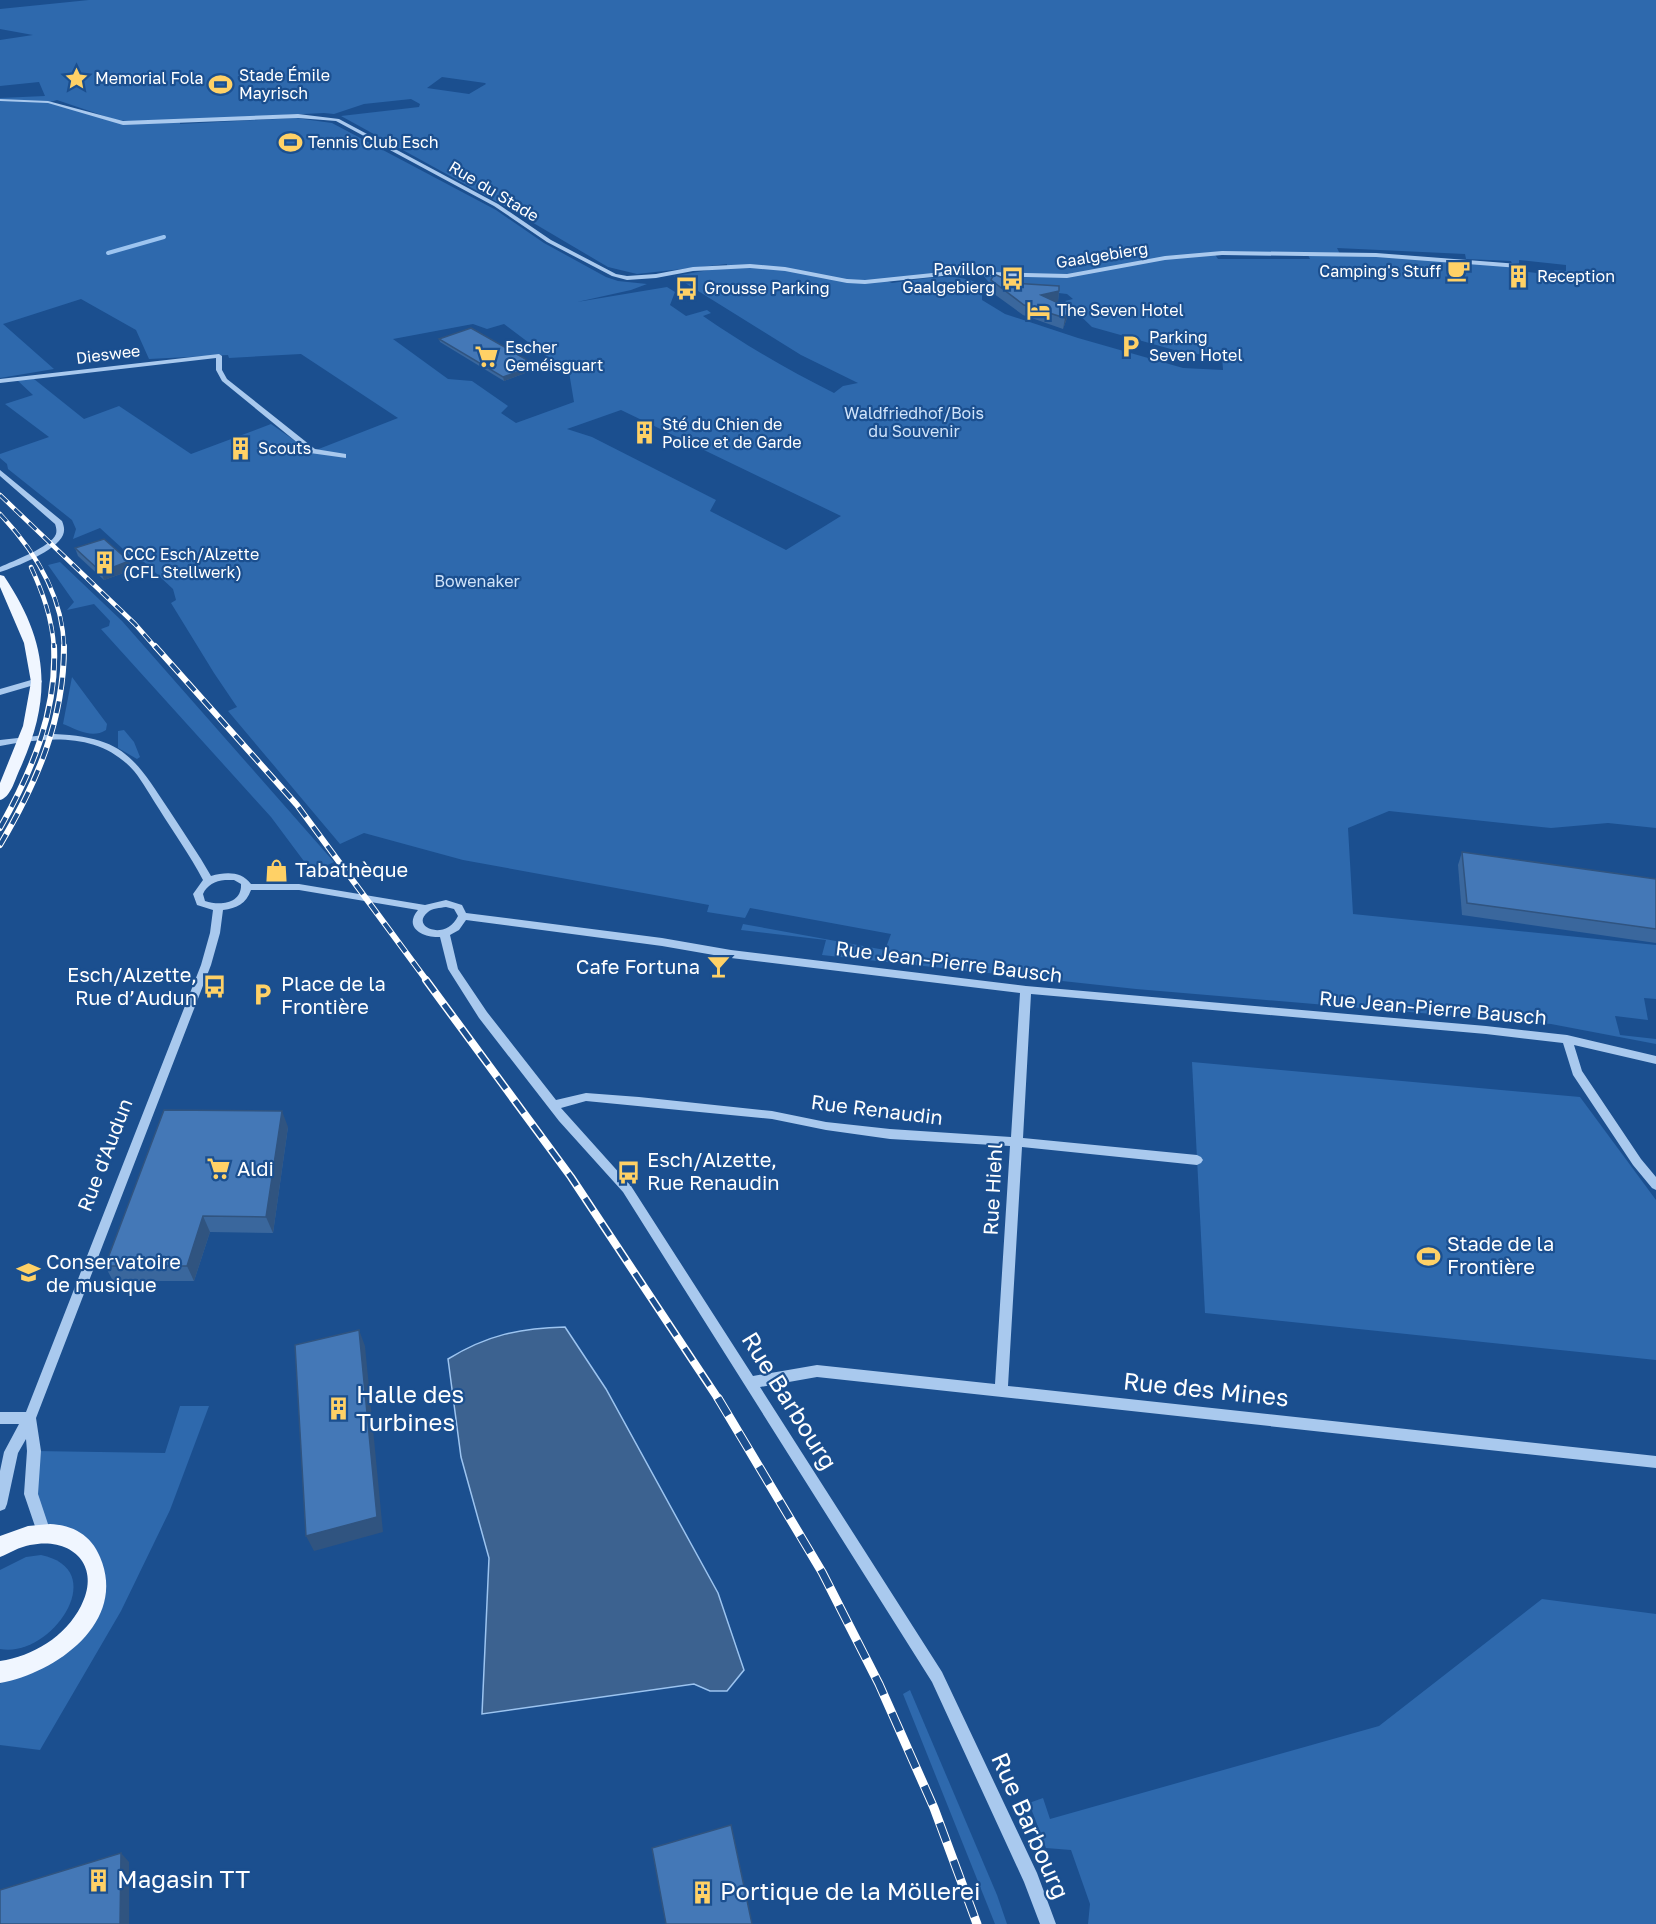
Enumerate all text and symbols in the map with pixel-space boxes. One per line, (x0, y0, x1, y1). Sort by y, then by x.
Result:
place icon: Memorial Fola (64, 65, 90, 91)
place label: Stade Émile Mayrisch (239, 65, 330, 103)
place label: Memorial Fola (95, 68, 204, 88)
sports icon: Stade Émile Mayrisch (208, 71, 234, 97)
sports icon: Tennis Club Esch (277, 129, 303, 155)
place label: Tennis Club Esch (308, 132, 439, 152)
street label: Rue du Stade (445, 156, 543, 226)
street label: Gaalgebierg (1055, 238, 1149, 272)
cafe icon: Camping's Stuff (1446, 258, 1472, 284)
place label: Pavillon Gaalgebierg (902, 259, 995, 297)
place label: Camping's Stuff (1319, 261, 1441, 281)
building icon: Reception (1506, 263, 1532, 289)
bus stop icon: Pavillon Gaalgebierg (1000, 265, 1026, 291)
place label: Reception (1537, 266, 1615, 286)
bus stop icon: Grousse Parking (673, 275, 699, 301)
place label: Grousse Parking (704, 278, 830, 298)
hotel icon: The Seven Hotel (1026, 297, 1052, 323)
place label: The Seven Hotel (1057, 300, 1184, 320)
place label: Parking Seven Hotel (1149, 327, 1243, 365)
parking icon: Parking Seven Hotel (1118, 333, 1144, 359)
place label: Escher Geméisguart (505, 337, 603, 375)
street label: Dieswee (75, 340, 141, 368)
supermarket icon: Escher Geméisguart (474, 343, 500, 369)
park label: Waldfriedhof/Bois du Souvenir (844, 403, 984, 441)
place label: Sté du Chien de Police et de Garde (662, 414, 802, 452)
building icon: Sté du Chien de Police et de Garde (631, 420, 657, 446)
building icon: Scouts (227, 435, 253, 461)
place label: Scouts (258, 438, 311, 458)
place label: CCC Esch/Alzette (CFL Stellwerk) (123, 544, 259, 582)
building icon: CCC Esch/Alzette (CFL Stellwerk) (92, 550, 118, 576)
park label: Bowenaker (434, 571, 520, 591)
shop icon: Tabathèque (264, 857, 290, 883)
place label: Tabathèque (295, 857, 408, 881)
street label: Rue Jean-Pierre Bausch (834, 935, 1064, 987)
place label: Cafe Fortuna (576, 954, 700, 978)
bar icon: Cafe Fortuna (705, 954, 731, 980)
place label: Esch/Alzette, Rue d’Audun (67, 962, 197, 1009)
place label: Place de la Frontière (281, 971, 386, 1018)
bus stop icon: Esch/Alzette, Rue d’Audun (202, 973, 228, 999)
parking icon: Place de la Frontière (250, 982, 276, 1008)
street label: Rue Jean-Pierre Bausch (1318, 985, 1548, 1029)
street label: Rue Renaudin (810, 1089, 944, 1129)
street label: Rue d'Audun (72, 1095, 137, 1214)
street label: Rue Hiehl (978, 1142, 1006, 1236)
place label: Esch/Alzette, Rue Renaudin (647, 1147, 780, 1194)
supermarket icon: Aldi (206, 1156, 232, 1182)
place label: Aldi (237, 1156, 274, 1180)
bus stop icon: Esch/Alzette, Rue Renaudin (616, 1159, 642, 1185)
place label: Stade de la Frontière (1447, 1231, 1554, 1278)
sports icon: Stade de la Frontière (1416, 1243, 1442, 1269)
place label: Conservatoire de musique (46, 1249, 181, 1296)
school or university icon: Conservatoire de musique (15, 1260, 41, 1286)
street label: Rue Barbourg (736, 1326, 844, 1474)
street label: Rue des Mines (1122, 1365, 1290, 1412)
place label: Halle des Turbines (356, 1379, 464, 1436)
building icon: Halle des Turbines (325, 1396, 351, 1422)
street label: Rue Barbourg (986, 1748, 1077, 1903)
place label: Magasin TT (117, 1864, 250, 1893)
building icon: Magasin TT (86, 1867, 112, 1893)
place label: Portique de la Möllerei (720, 1876, 980, 1905)
building icon: Portique de la Möllerei (689, 1879, 715, 1905)

